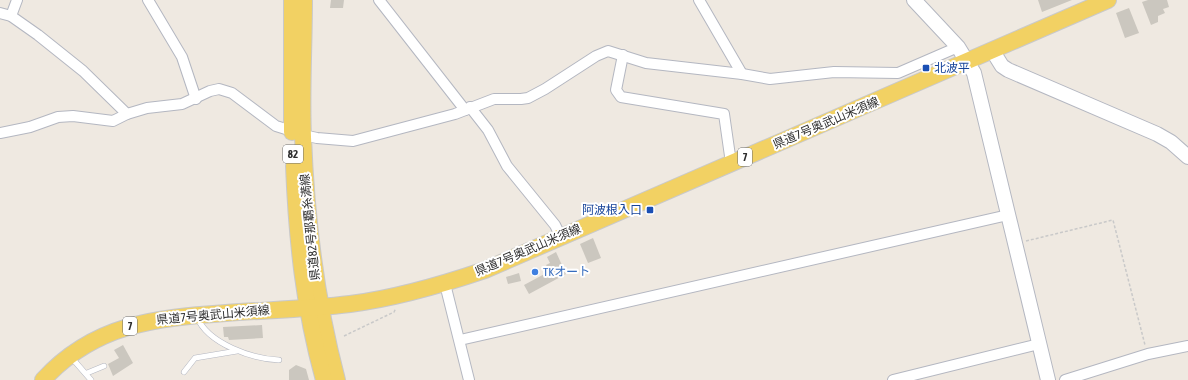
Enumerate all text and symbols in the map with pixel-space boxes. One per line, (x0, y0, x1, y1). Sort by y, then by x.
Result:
place label: 北波平 (934, 61, 970, 75)
marker: 北波平 (921, 63, 931, 73)
street label: 県道7号奥武山米須線 (771, 94, 881, 152)
road number: 82 (283, 145, 303, 163)
road number: 7 (738, 148, 752, 166)
street label: 県道82号那覇糸満線 (297, 173, 323, 281)
place label: 阿波根入口 (582, 203, 642, 217)
marker: 阿波根入口 (645, 205, 655, 215)
street label: 県道7号奥武山米須線 (473, 221, 583, 279)
place label: TKオート (543, 265, 590, 279)
marker: TKオート (530, 267, 540, 277)
street label: 県道7号奥武山米須線 (156, 303, 270, 327)
road number: 7 (123, 317, 137, 335)

